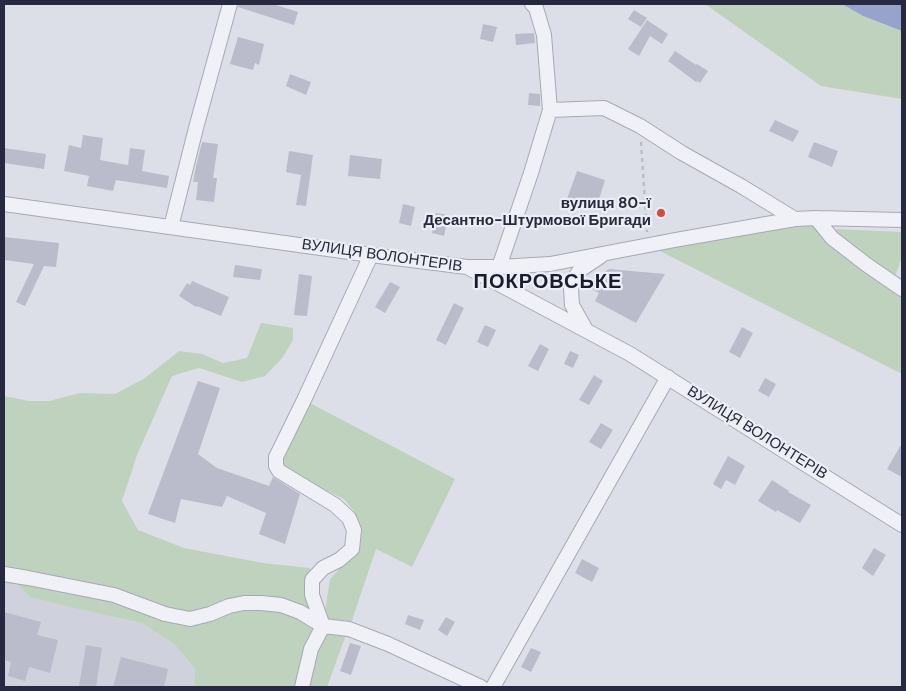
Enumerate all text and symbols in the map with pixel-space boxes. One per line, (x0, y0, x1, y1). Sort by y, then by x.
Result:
place label: вулиця 80-ї Десантно-Штурмової Бригади (423, 195, 651, 230)
marker: вулиця 80-ї Десантно-Штурмової Бригади (655, 207, 667, 219)
street label: ВУЛИЦЯ ВОЛОНТЕРІВ (301, 236, 463, 276)
district label: ПОКРОВСЬКЕ (472, 271, 624, 295)
street label: ВУЛИЦЯ ВОЛОНТЕРІВ (684, 383, 830, 483)

